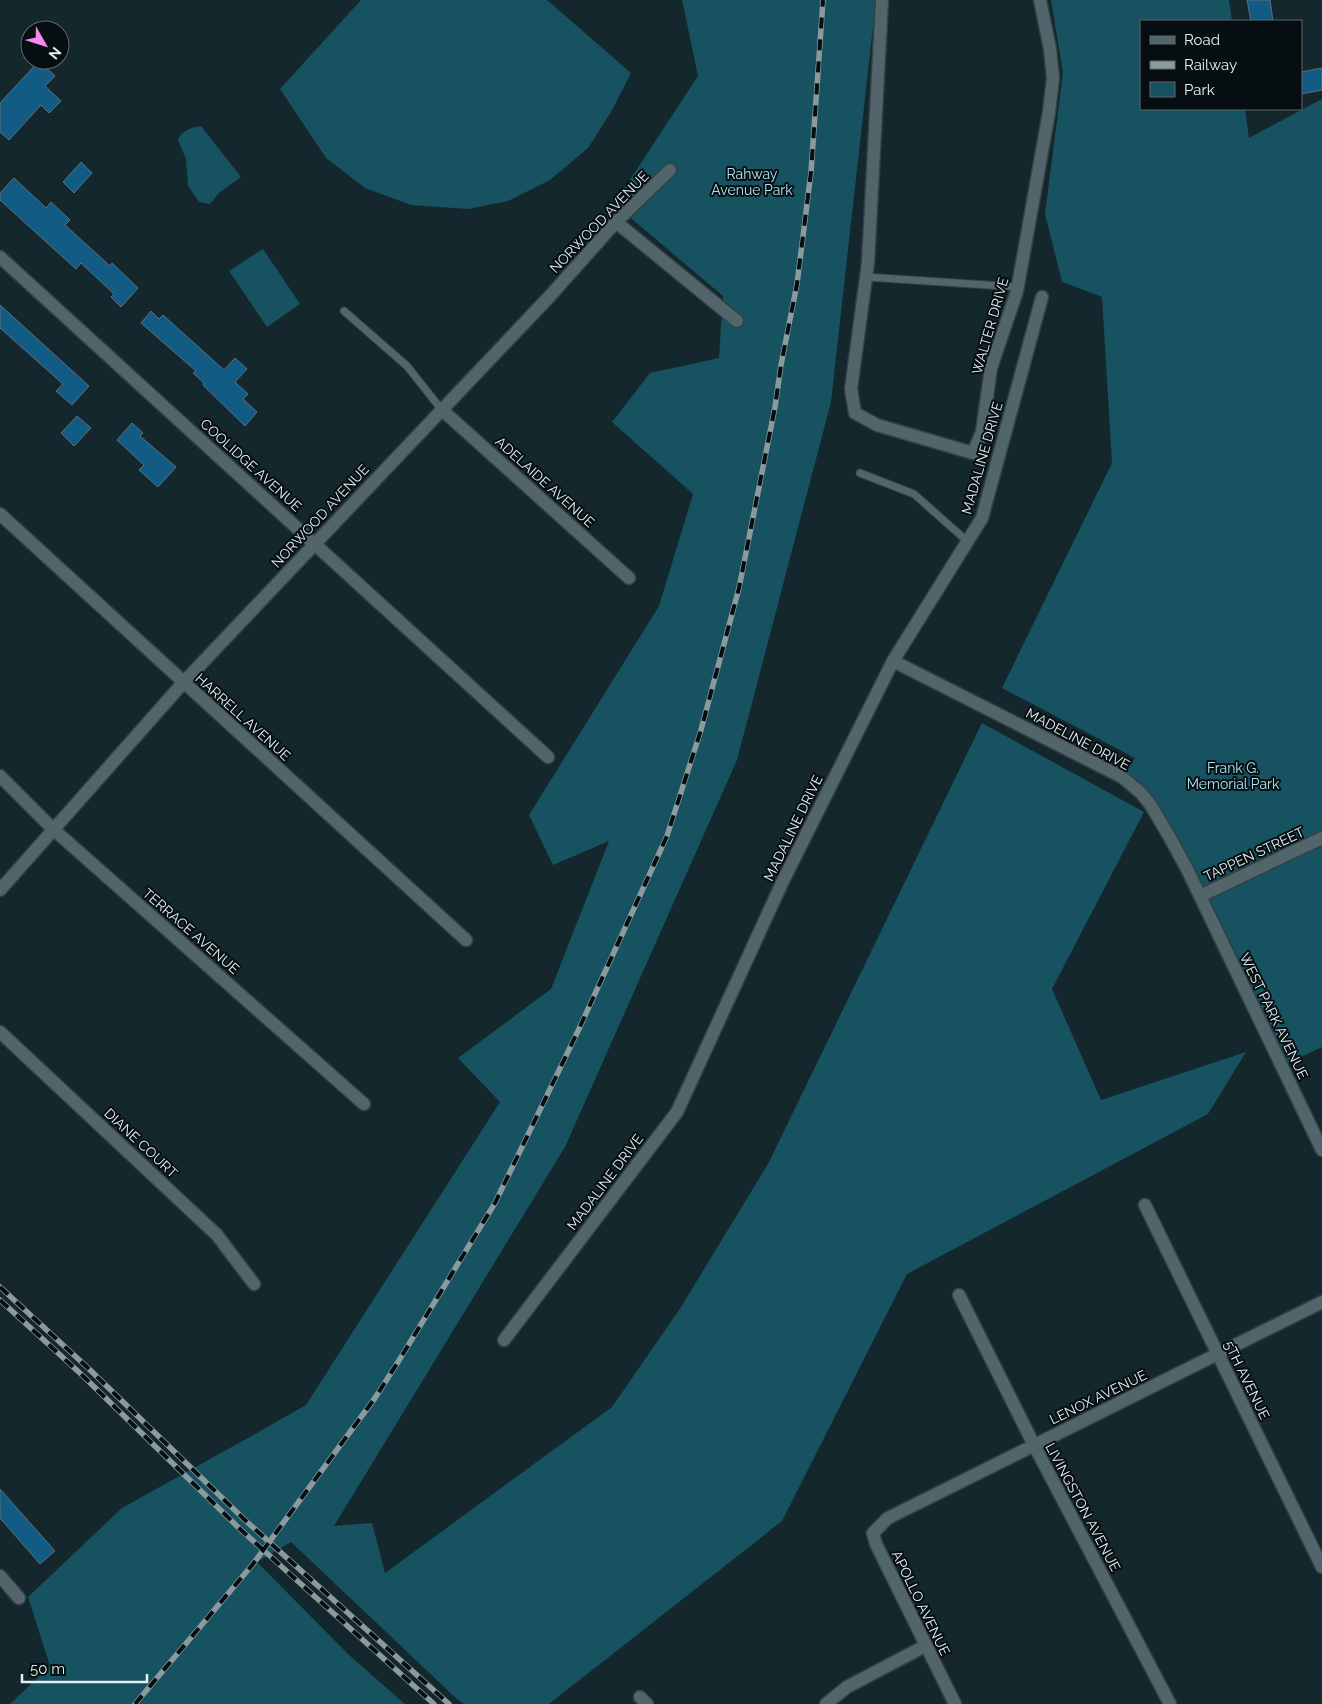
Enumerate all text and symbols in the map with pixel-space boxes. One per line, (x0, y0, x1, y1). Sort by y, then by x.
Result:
north arrow (20, 20, 70, 70)
legend (1140, 20, 1302, 110)
text: Road (1184, 31, 1220, 49)
text: N (46, 44, 65, 62)
text: Railway (1184, 56, 1237, 74)
text: Park (1184, 81, 1215, 99)
park label: Rahway Avenue Park (711, 166, 793, 198)
street label: NORWOOD AVENUE (546, 168, 652, 276)
street label: WALTER DRIVE (968, 276, 1012, 376)
street label: MADALINE DRIVE (958, 400, 1006, 516)
street label: COOLIDGE AVENUE (197, 415, 305, 515)
street label: ADELAIDE AVENUE (492, 433, 598, 531)
street label: NORWOOD AVENUE (268, 461, 372, 571)
street label: HARRELL AVENUE (192, 670, 294, 764)
street label: MADELINE DRIVE (1023, 705, 1133, 773)
park label: Frank G. Memorial Park (1187, 760, 1280, 792)
street label: MADALINE DRIVE (760, 772, 826, 884)
street label: TAPPEN STREET (1201, 823, 1307, 884)
street label: TERRACE AVENUE (140, 885, 242, 977)
street label: WEST PARK AVENUE (1236, 950, 1312, 1082)
street label: DIANE COURT (101, 1105, 181, 1181)
street label: MADALINE DRIVE (564, 1131, 646, 1233)
street label: 5TH AVENUE (1221, 1338, 1273, 1422)
street label: LENOX AVENUE (1047, 1367, 1149, 1427)
street label: LIVINGSTON AVENUE (1042, 1440, 1124, 1574)
street label: APOLLO AVENUE (889, 1548, 953, 1658)
scale bar (22, 1652, 148, 1684)
text: 50 m (30, 1660, 65, 1678)

